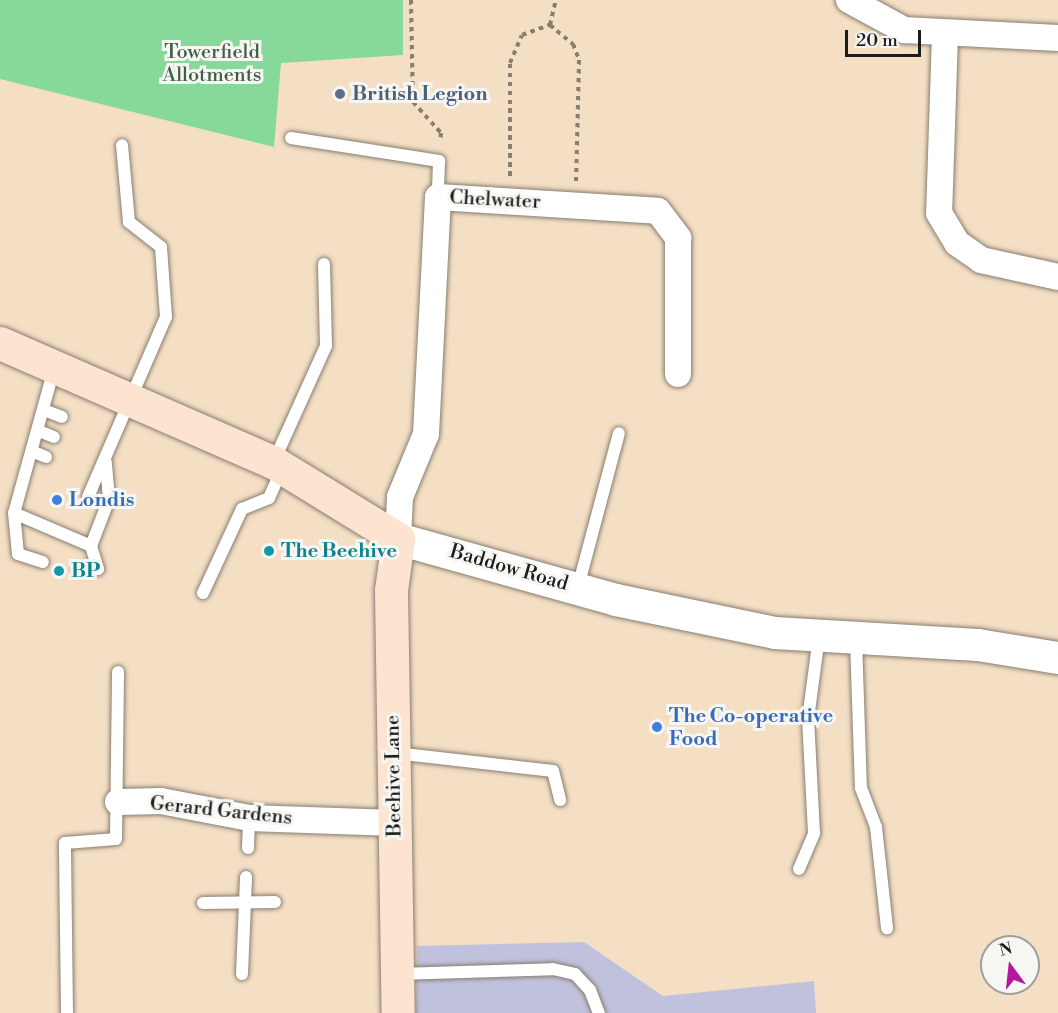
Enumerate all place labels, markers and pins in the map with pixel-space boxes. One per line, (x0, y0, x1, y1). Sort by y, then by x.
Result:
place label: British Legion (352, 82, 488, 106)
marker: British Legion (333, 87, 347, 101)
place label: Londis (69, 488, 134, 512)
marker: Londis (50, 493, 64, 507)
place label: The Beehive (281, 539, 397, 563)
marker: The Beehive (262, 544, 276, 558)
place label: BP (71, 559, 100, 583)
marker: BP (52, 564, 66, 578)
place label: The Co-operative Food (669, 704, 833, 751)
marker: The Co-operative Food (650, 720, 664, 734)

